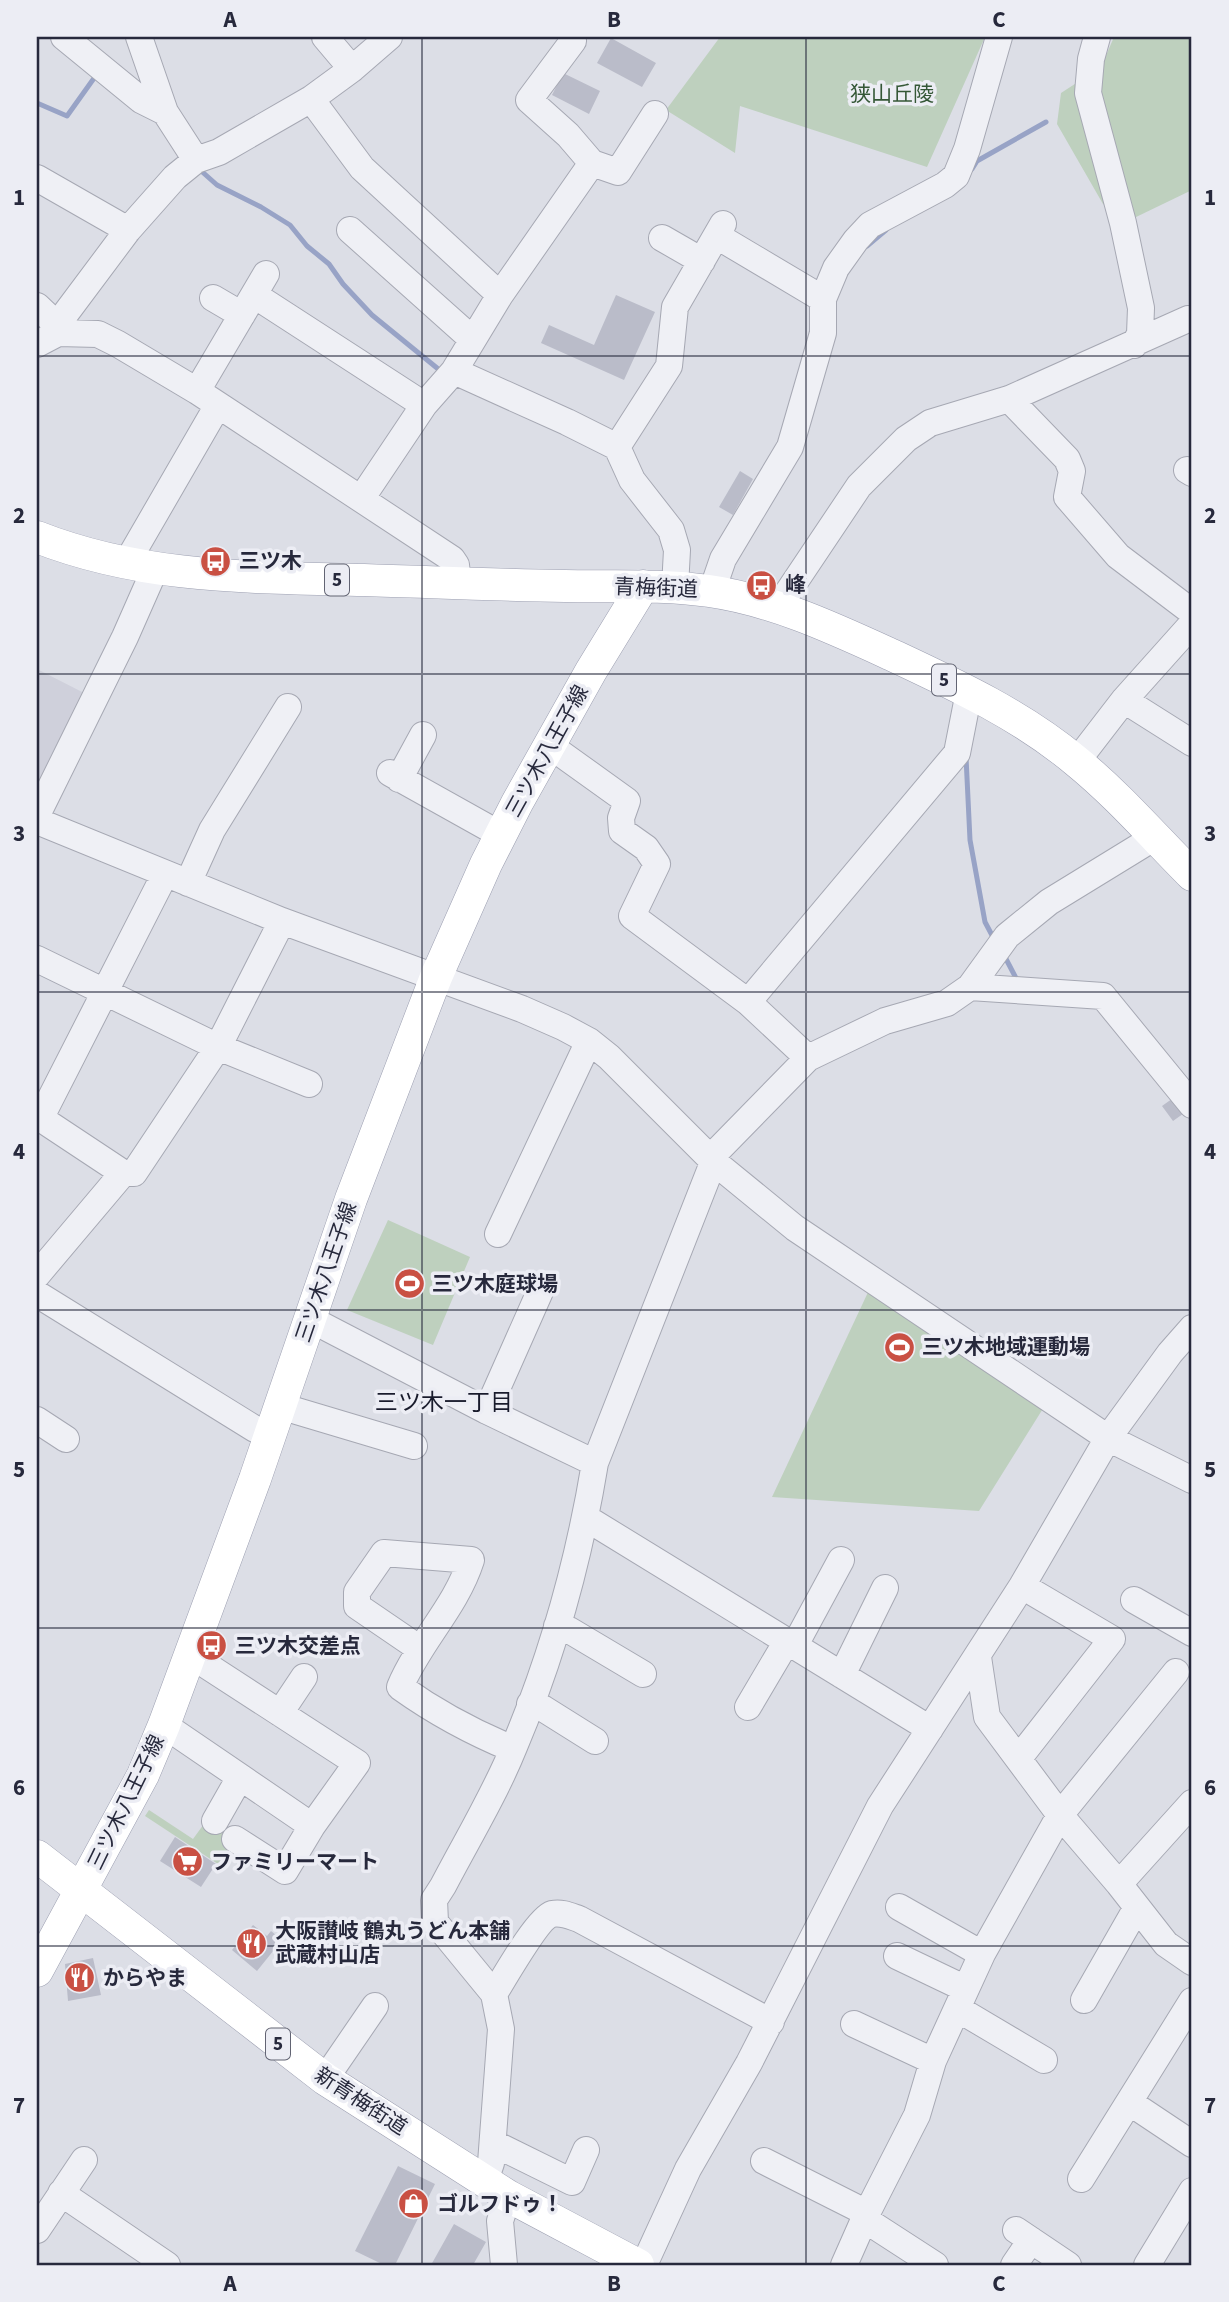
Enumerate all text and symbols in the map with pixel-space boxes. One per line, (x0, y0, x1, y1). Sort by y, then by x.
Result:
text: A (222, 3, 237, 36)
text: B (607, 3, 621, 36)
text: C (992, 3, 1006, 36)
park label: 狭山丘陵 (850, 79, 934, 109)
text: 1 (13, 181, 25, 214)
text: 1 (1204, 181, 1216, 214)
text: 2 (13, 499, 25, 532)
text: 2 (1204, 499, 1216, 532)
bus stop icon: 三ツ木 (199, 544, 233, 578)
place label: 三ツ木 (239, 546, 302, 576)
road number: 5 (325, 565, 349, 596)
bus stop icon: 峰 (745, 568, 779, 602)
place label: 峰 (785, 570, 806, 600)
street label: 青梅街道 (614, 572, 698, 604)
road number: 5 (932, 664, 956, 695)
street label: 三ツ木八王子線 (498, 679, 596, 823)
text: 3 (13, 817, 25, 850)
text: 3 (1204, 817, 1216, 850)
text: 4 (13, 1135, 25, 1168)
text: 4 (1204, 1135, 1216, 1168)
street label: 三ツ木八王子線 (288, 1198, 364, 1346)
sports icon: 三ツ木庭球場 (392, 1267, 426, 1301)
place label: 三ツ木庭球場 (432, 1269, 558, 1299)
sports icon: 三ツ木地域運動場 (882, 1330, 916, 1364)
place label: 三ツ木地域運動場 (922, 1332, 1090, 1362)
district label: 三ツ木一丁目 (375, 1386, 513, 1419)
text: 5 (13, 1453, 25, 1486)
text: 5 (1204, 1453, 1216, 1486)
bus stop icon: 三ツ木交差点 (195, 1629, 229, 1663)
place label: 三ツ木交差点 (235, 1631, 361, 1661)
street label: 三ツ木八王子線 (80, 1729, 172, 1875)
text: 6 (13, 1771, 25, 1804)
text: 6 (1204, 1771, 1216, 1804)
supermarket icon: ファミリーマート (171, 1845, 205, 1879)
place label: ファミリーマート (211, 1847, 379, 1877)
place label: 大阪讃岐 鶴丸うどん本舗 武蔵村山店 (275, 1916, 510, 1970)
restaurant icon: 大阪讃岐 鶴丸うどん本舗 武蔵村山店 (235, 1926, 269, 1960)
restaurant icon: からやま (63, 1961, 97, 1995)
place label: からやま (103, 1963, 187, 1993)
road number: 5 (266, 2028, 290, 2060)
street label: 新青梅街道 (309, 2060, 413, 2142)
text: 7 (13, 2089, 25, 2122)
text: 7 (1204, 2089, 1216, 2122)
shop icon: ゴルフドゥ！ (397, 2187, 431, 2221)
place label: ゴルフドゥ！ (437, 2189, 563, 2219)
text: A (222, 2267, 237, 2300)
text: B (607, 2267, 621, 2300)
text: C (992, 2267, 1006, 2300)

